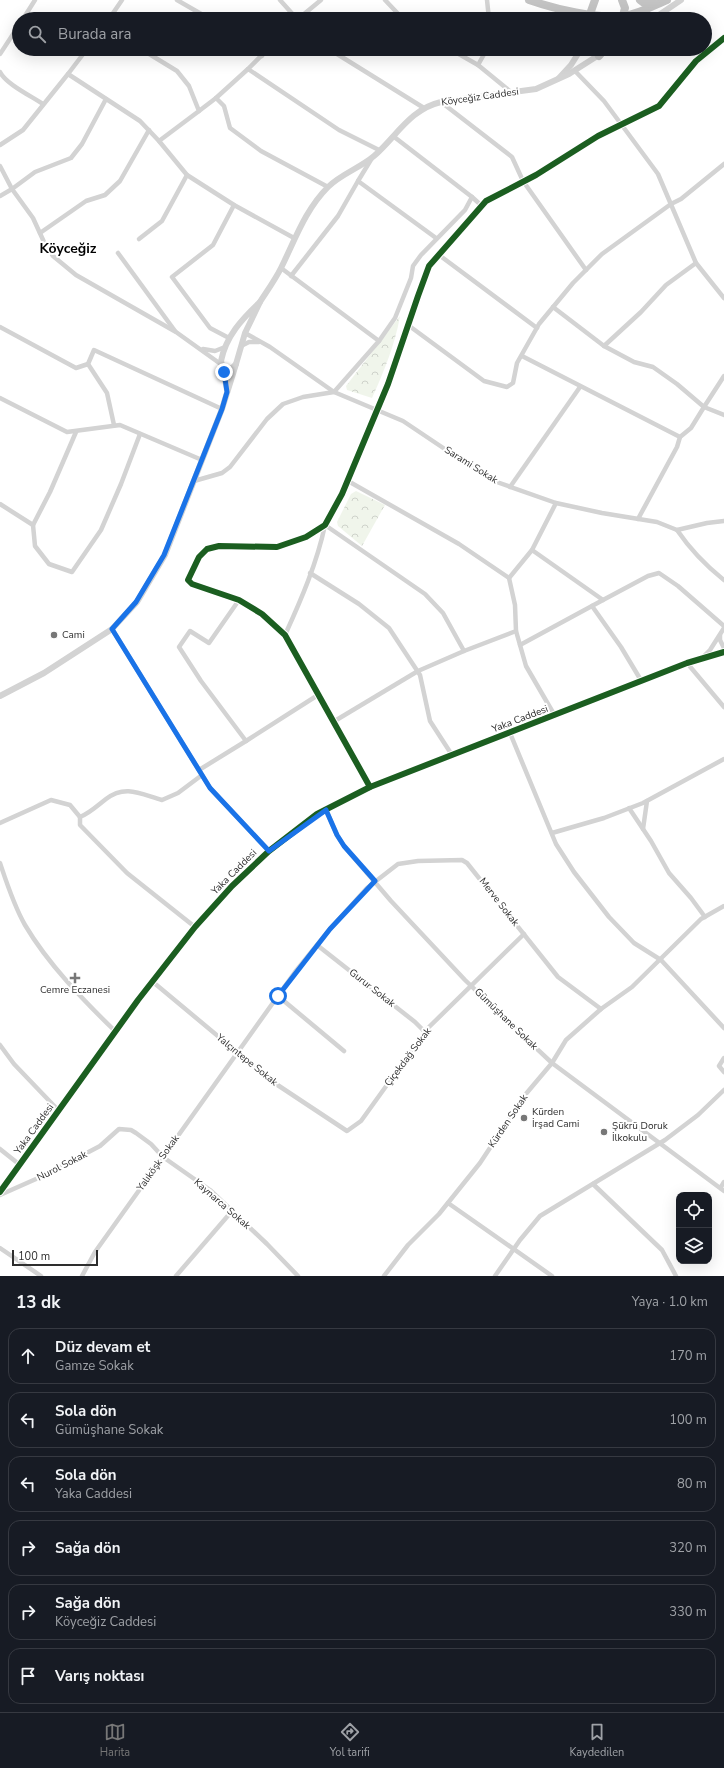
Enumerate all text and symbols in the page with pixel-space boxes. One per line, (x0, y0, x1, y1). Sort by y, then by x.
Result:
search box (12, 12, 712, 56)
icon: search (26, 23, 48, 45)
text: Burada ara (58, 24, 132, 44)
street label: Köyceğiz Caddesi (440, 85, 520, 109)
district label: Köyceğiz (40, 239, 97, 258)
route end (215, 363, 233, 381)
street label: Sarami Sokak (442, 443, 501, 488)
place label: Cami (62, 628, 85, 642)
marker: Cami (49, 630, 59, 640)
street label: Yaka Caddesi (489, 702, 550, 737)
street label: Yaka Caddesi (207, 846, 260, 899)
street label: Merve Sokak (476, 875, 523, 930)
street label: Gurur Sokak (346, 966, 399, 1011)
marker: Cemre Eczanesi (70, 973, 80, 983)
place label: Cemre Eczanesi (40, 983, 110, 997)
street label: Gümüşhane Sokak (471, 985, 542, 1054)
route start (269, 987, 287, 1005)
street label: Çiçekdağ Sokak (381, 1024, 435, 1089)
street label: Yalçıntepe Sokak (212, 1030, 282, 1090)
street label: Kürden Sokak (485, 1091, 532, 1150)
street label: Yaka Caddesi (10, 1101, 57, 1158)
place label: Kürden İrşad Cami (532, 1105, 579, 1131)
marker: Kürden İrşad Cami (519, 1113, 529, 1123)
place label: Şükrü Doruk İlkokulu (612, 1119, 669, 1145)
marker: Şükrü Doruk İlkokulu (599, 1127, 609, 1137)
street label: Yalıköşk Sokak (133, 1131, 183, 1195)
street label: Nurol Sokak (35, 1147, 90, 1185)
street label: Kaynarca Sokak (191, 1176, 254, 1233)
map controls (676, 1192, 712, 1264)
button: locate (676, 1192, 712, 1228)
button: layers (676, 1228, 712, 1264)
scale bar (12, 1248, 98, 1267)
text: 100 m (18, 1249, 50, 1264)
text: 13 dk (16, 1291, 60, 1314)
text: Yaya · 1.0 km (632, 1293, 708, 1311)
text: Düz devam et (55, 1337, 150, 1357)
icon: ahead (17, 1345, 39, 1367)
text: 170 m (669, 1347, 707, 1365)
text: Gamze Sokak (55, 1357, 134, 1375)
text: Sola dön (55, 1401, 117, 1421)
icon: left (17, 1409, 39, 1431)
text: 100 m (669, 1411, 707, 1429)
text: Gümüşhane Sokak (55, 1421, 163, 1439)
text: Sola dön (55, 1465, 117, 1485)
icon: left (17, 1473, 39, 1495)
text: 80 m (677, 1475, 707, 1493)
text: Yaka Caddesi (55, 1485, 132, 1503)
icon: right (17, 1537, 39, 1559)
text: Sağa dön (55, 1538, 120, 1558)
text: 320 m (669, 1539, 707, 1557)
text: Sağa dön (55, 1593, 120, 1613)
icon: right (17, 1601, 39, 1623)
text: 330 m (669, 1603, 707, 1621)
text: Köyceğiz Caddesi (55, 1613, 156, 1631)
icon: arrive (17, 1665, 39, 1687)
text: Varış noktası (55, 1666, 144, 1686)
tab: Harita (100, 1721, 130, 1760)
tab: Yol tarifi (330, 1721, 370, 1760)
tab: Kaydedilen (569, 1721, 624, 1760)

